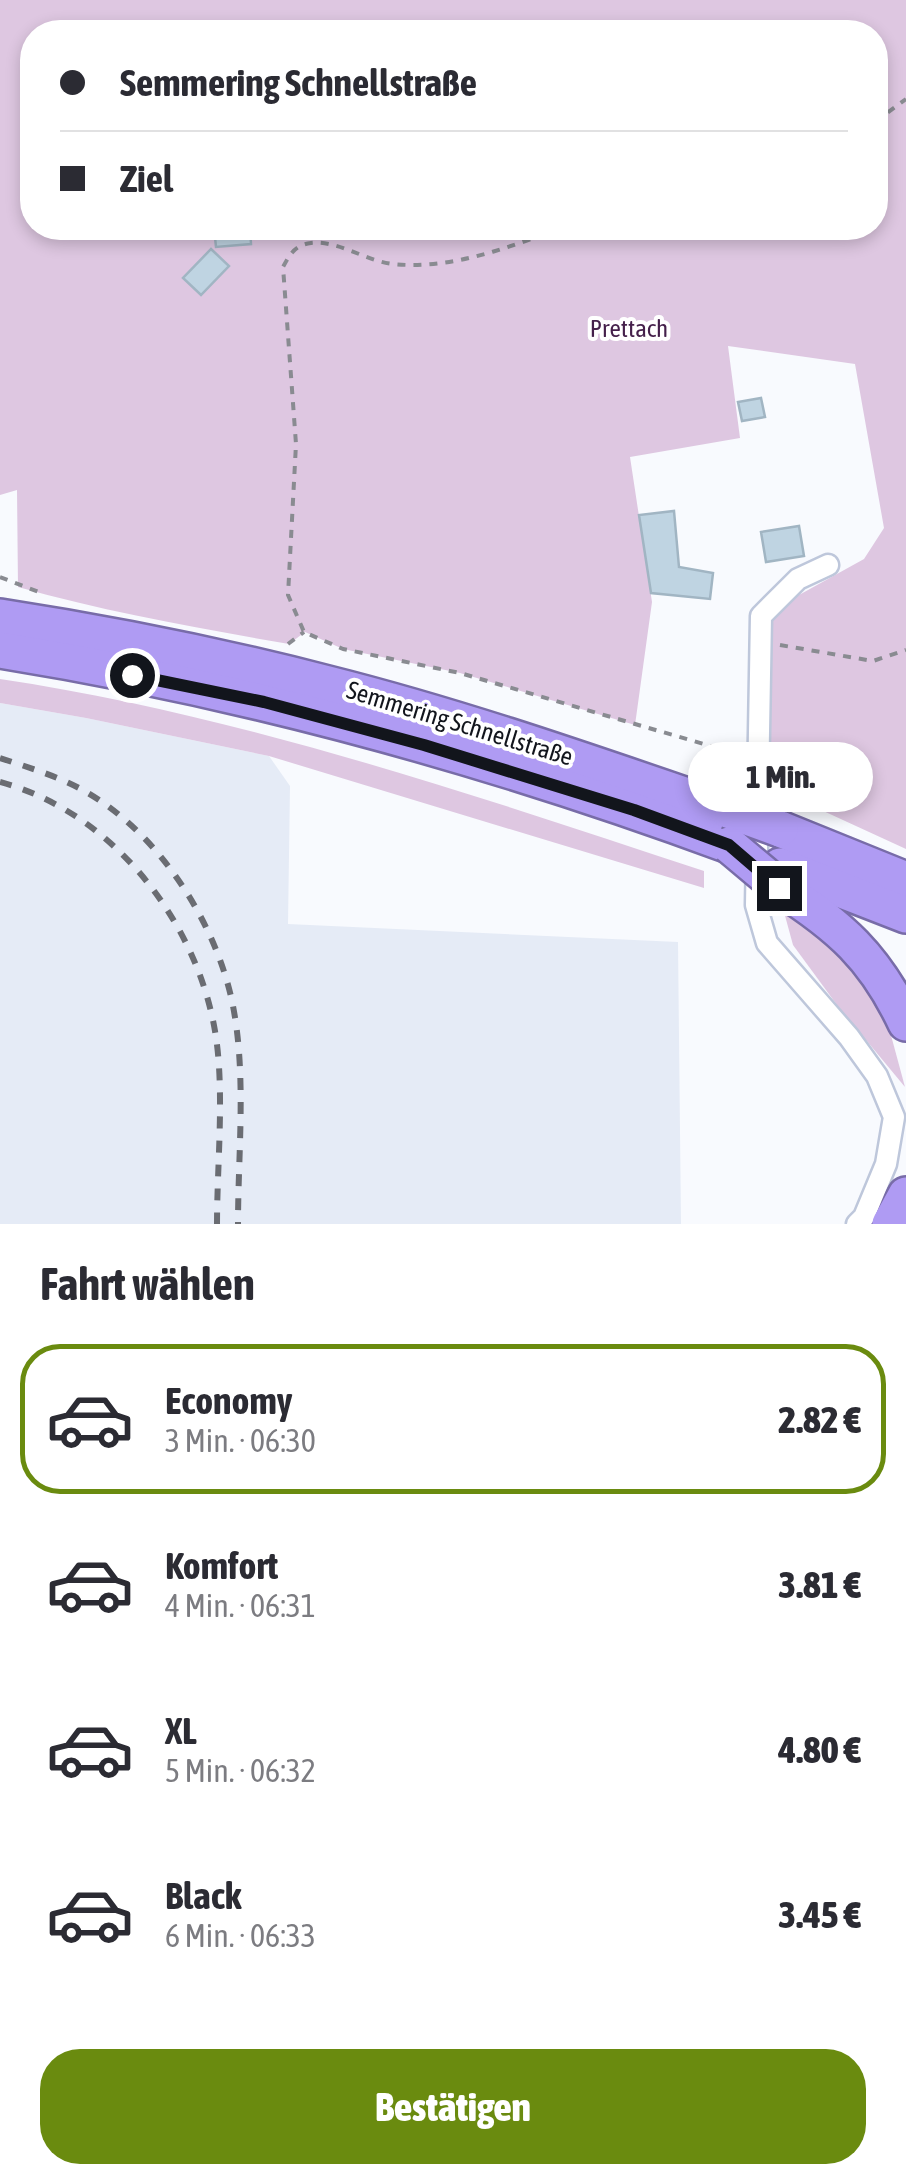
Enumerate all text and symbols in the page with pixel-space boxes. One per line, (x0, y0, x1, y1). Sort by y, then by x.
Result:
text: Semmering Schnellstraße (120, 61, 477, 104)
text: Ziel (120, 157, 173, 200)
park label: Prettach (590, 314, 668, 342)
route start (110, 653, 155, 698)
street label: Semmering Schnellstraße (344, 675, 576, 771)
callout: 1 Min. (686, 743, 872, 813)
text: 1 Min. (746, 758, 815, 795)
route end (757, 866, 802, 911)
text: Fahrt wählen (40, 1258, 255, 1310)
icon: car (45, 1374, 135, 1464)
text: Economy (165, 1379, 292, 1422)
text: 2.82 € (778, 1398, 861, 1441)
text: 3 Min. · 06:30 (165, 1422, 316, 1459)
icon: car (45, 1539, 135, 1629)
text: Komfort (165, 1544, 278, 1587)
text: 3.81 € (778, 1563, 861, 1606)
text: 4 Min. · 06:31 (165, 1587, 316, 1624)
icon: car (45, 1704, 135, 1794)
text: XL (165, 1709, 197, 1752)
text: 4.80 € (778, 1728, 861, 1771)
text: 5 Min. · 06:32 (165, 1752, 316, 1789)
icon: car (45, 1869, 135, 1959)
text: Black (165, 1874, 242, 1917)
text: 3.45 € (778, 1893, 861, 1936)
text: 6 Min. · 06:33 (165, 1917, 316, 1954)
button: Bestätigen (40, 2049, 866, 2164)

